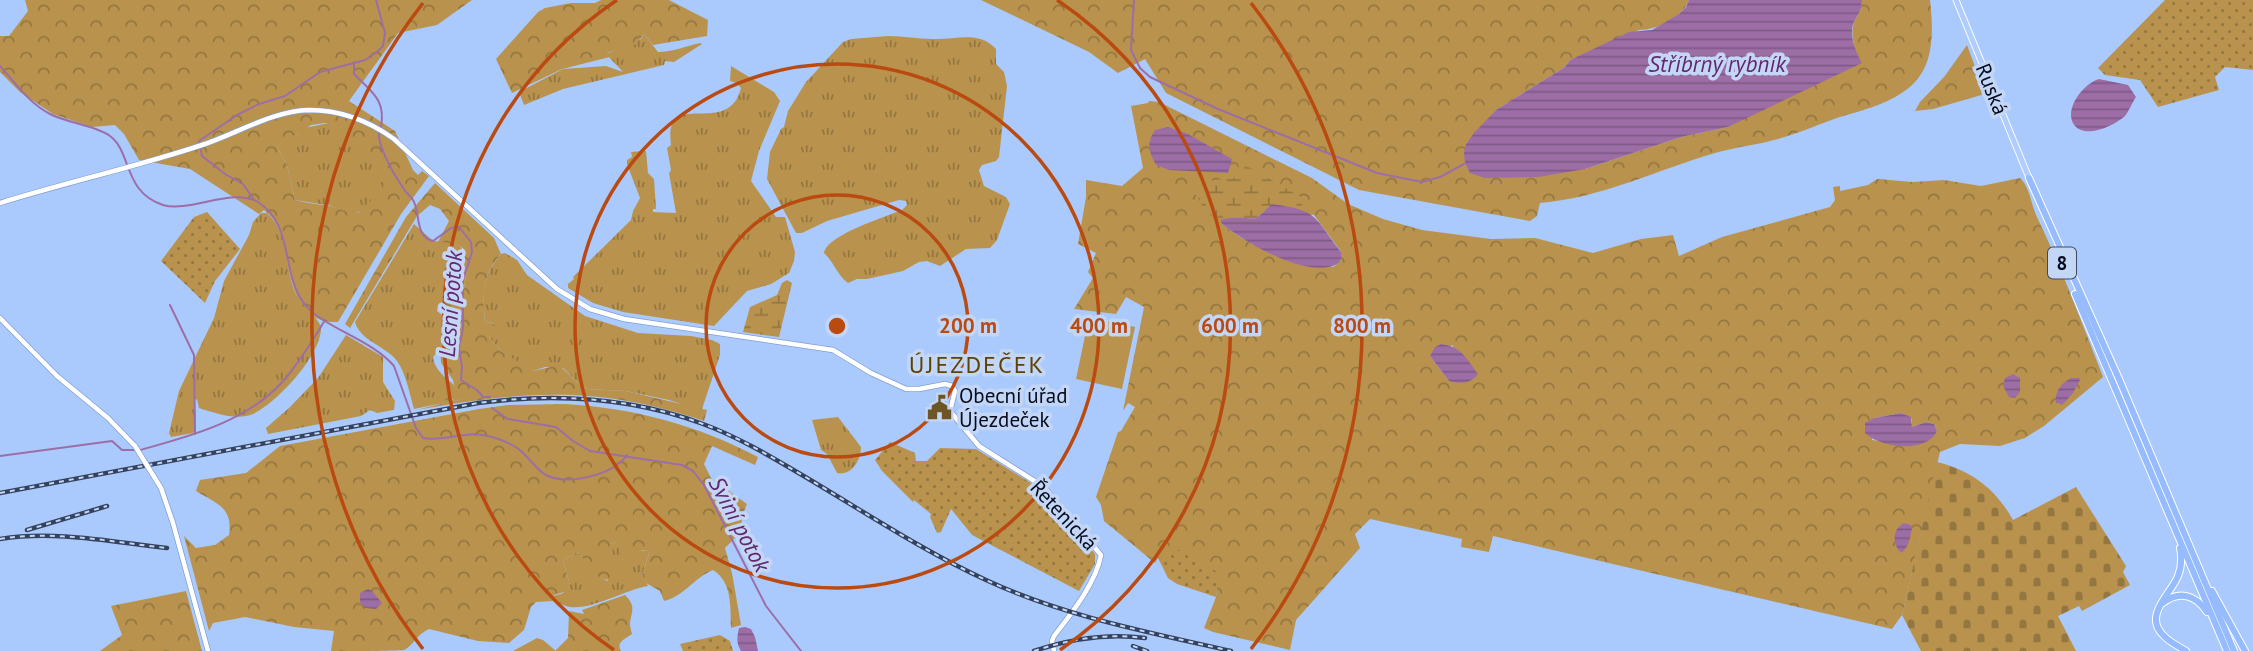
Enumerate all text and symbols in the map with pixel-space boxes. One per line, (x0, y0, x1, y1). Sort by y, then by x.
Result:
water label: Stříbrný rybník (1648, 49, 1787, 78)
street label: Ruská (1970, 59, 2014, 119)
road number: 8 (2048, 247, 2076, 278)
water label: Lesní potok (432, 248, 468, 358)
text: 200 m (939, 312, 997, 339)
text: 400 m (1070, 312, 1128, 339)
text: 600 m (1201, 312, 1259, 339)
text: 800 m (1333, 312, 1391, 339)
centre of rings (825, 314, 849, 338)
district label: ÚJEZDEČEK (909, 349, 1045, 380)
place label: Obecní úřad Újezdeček (959, 382, 1068, 433)
public building icon: Obecní úřad Újezdeček (925, 393, 953, 421)
water label: Sviní potok (703, 471, 778, 578)
street label: Řetenická (1025, 474, 1103, 556)

